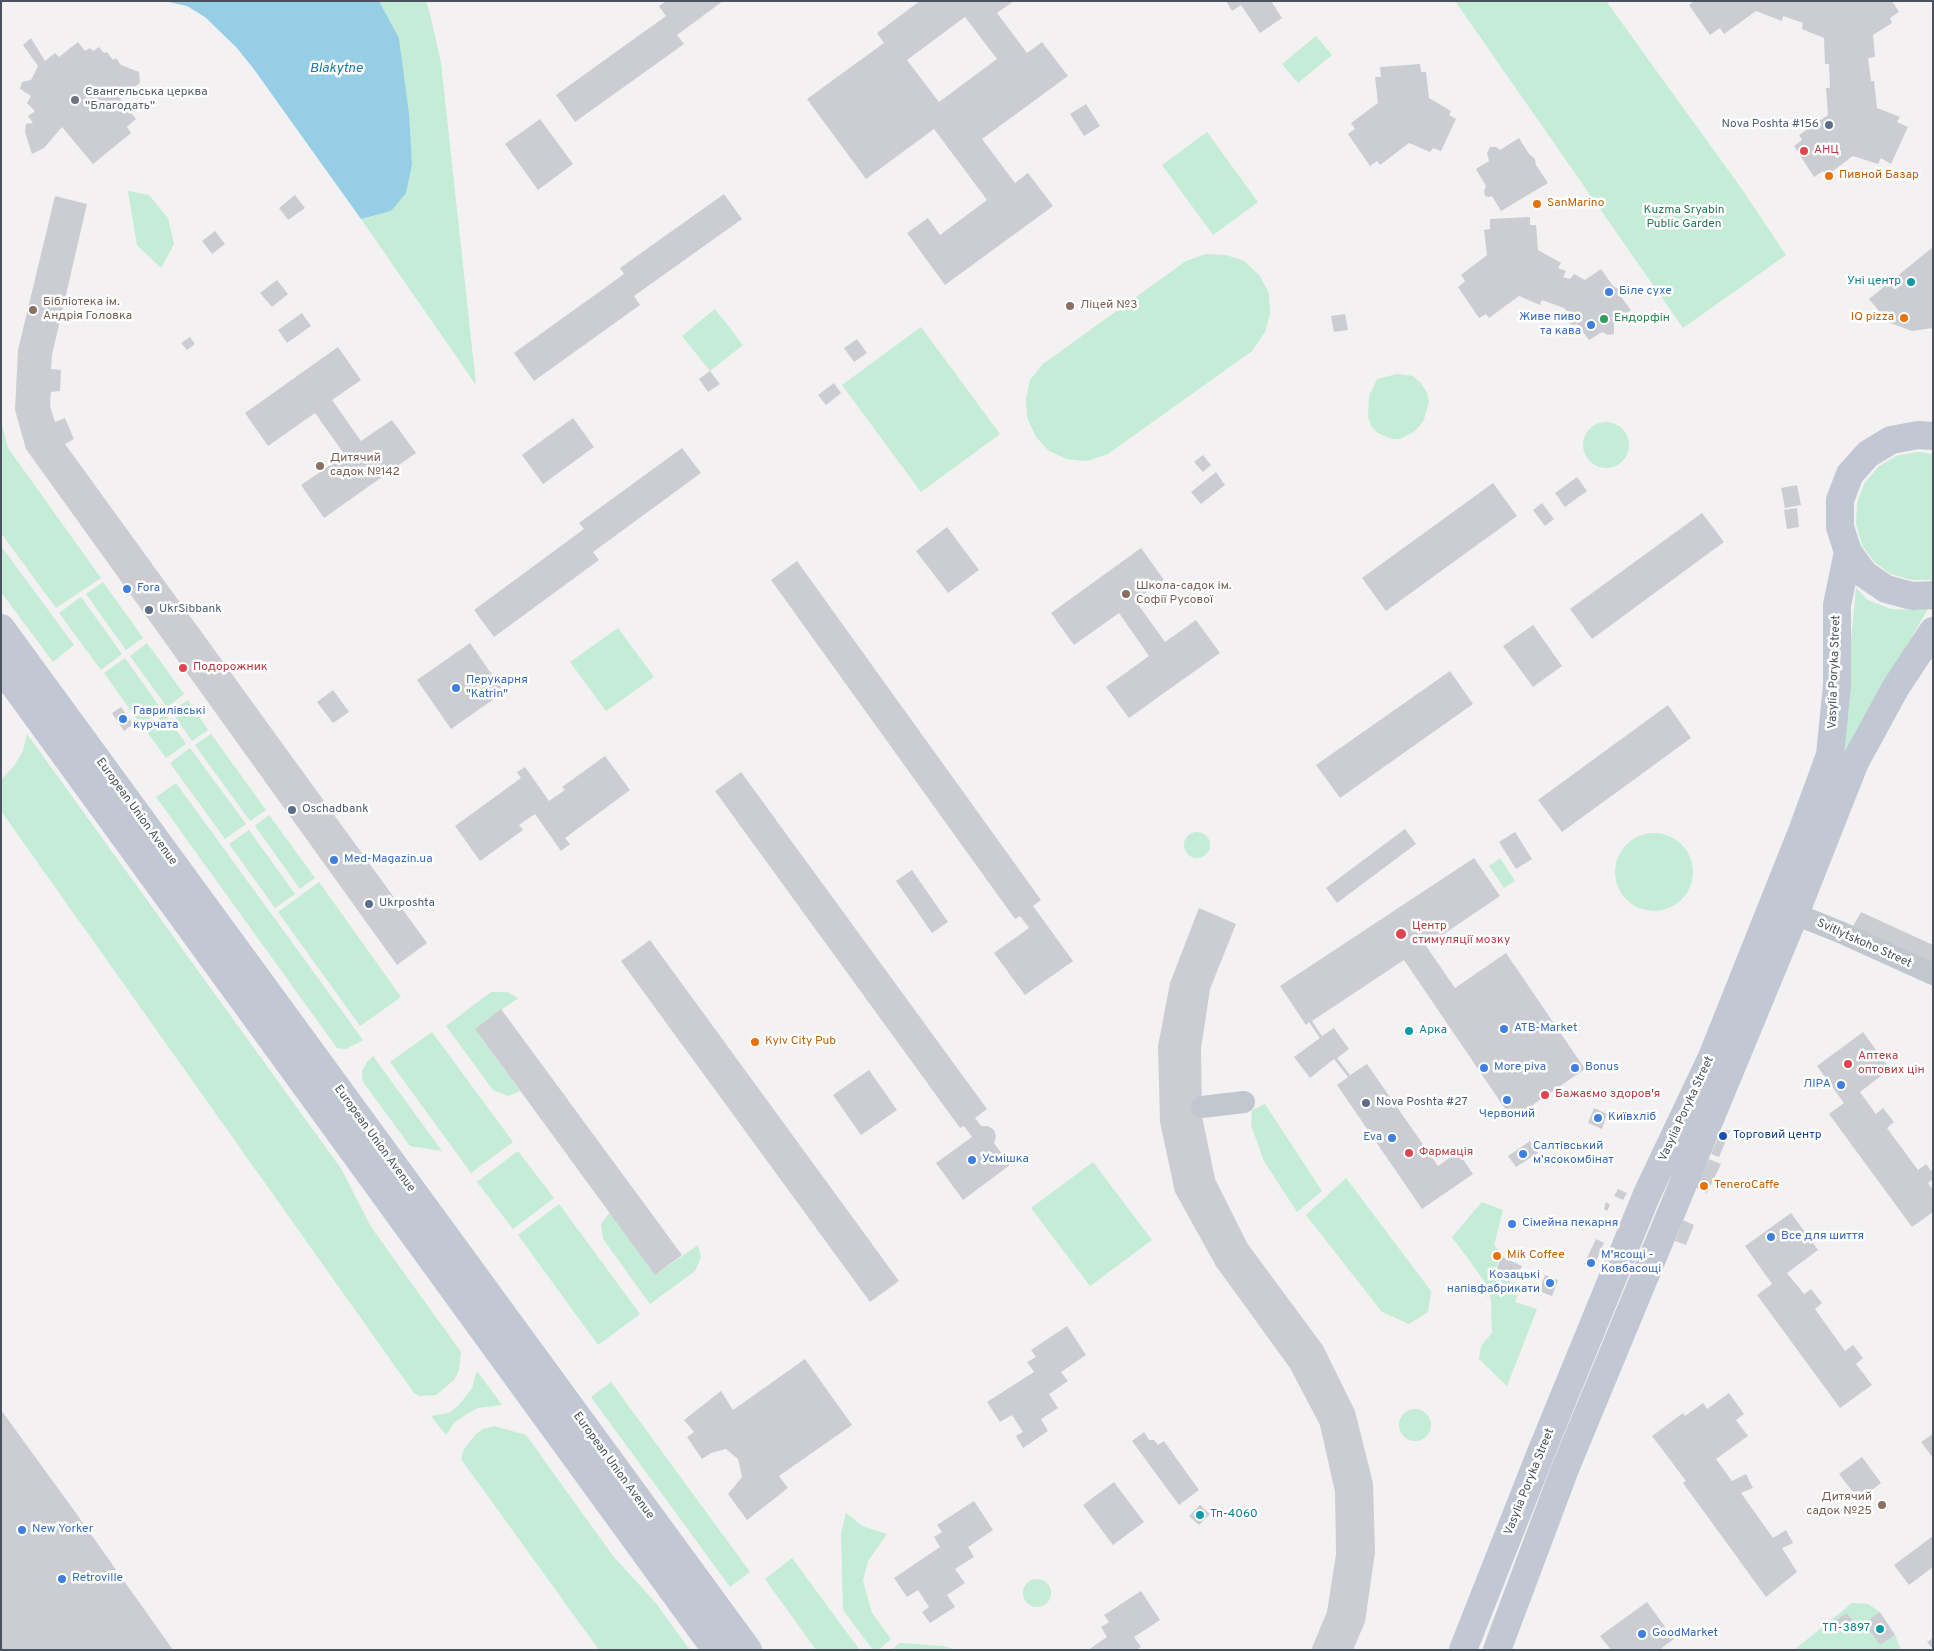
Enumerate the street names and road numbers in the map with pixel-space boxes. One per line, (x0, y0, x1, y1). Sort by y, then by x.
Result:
street label: Vasylia Poryka Street (1826, 615, 1844, 729)
street label: European Union Avenue (92, 756, 180, 868)
street label: Svitlytskoho Street (1814, 917, 1914, 971)
street label: Vasylia Poryka Street (1656, 1054, 1718, 1164)
street label: European Union Avenue (330, 1083, 418, 1195)
street label: European Union Avenue (569, 1410, 657, 1522)
street label: Vasylia Poryka Street (1502, 1426, 1558, 1538)

